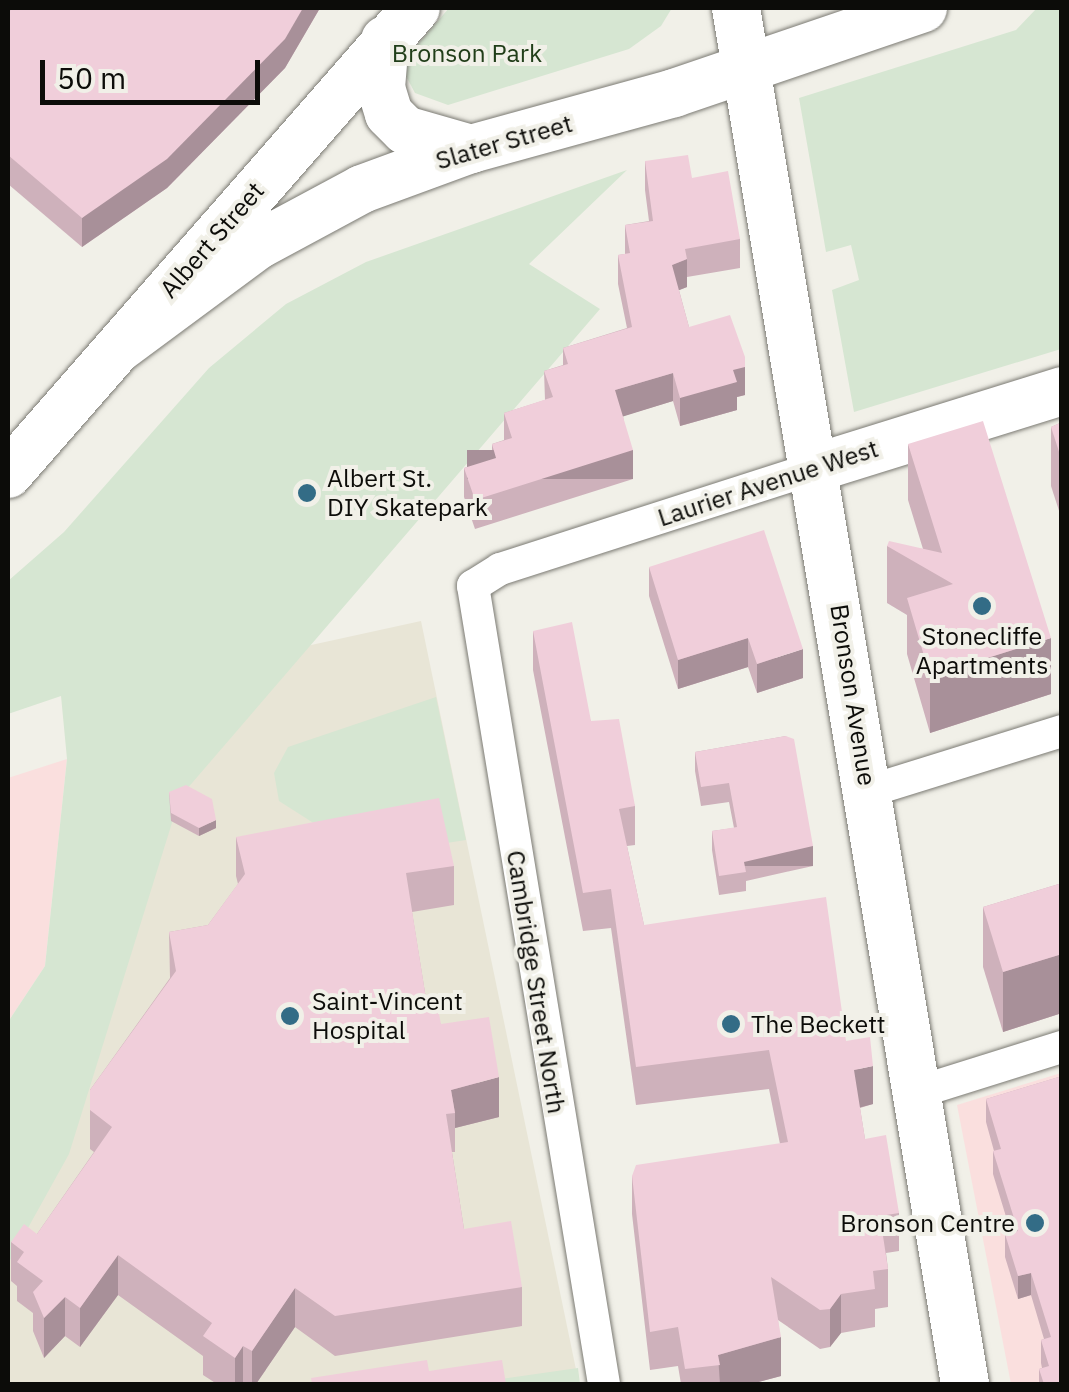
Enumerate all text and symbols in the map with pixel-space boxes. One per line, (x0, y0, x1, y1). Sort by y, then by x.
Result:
park label: Bronson Park (392, 38, 542, 68)
scale bar (45, 40, 265, 102)
text: 50 m (57, 58, 126, 97)
street label: Slater Street (432, 108, 576, 176)
street label: Albert Street (154, 176, 270, 304)
street label: Laurier Avenue West (654, 433, 882, 533)
place label: Albert St. DIY Skatepark (327, 464, 488, 523)
marker: Albert St. DIY Skatepark (296, 482, 318, 504)
marker: Stonecliffe Apartments (971, 595, 993, 617)
street label: Bronson Avenue (824, 602, 882, 788)
place label: Stonecliffe Apartments (916, 622, 1048, 681)
street label: Cambridge Street North (500, 848, 572, 1116)
place label: Saint-Vincent Hospital (312, 987, 463, 1046)
marker: Saint-Vincent Hospital (277, 1003, 303, 1029)
place label: The Beckett (751, 1009, 886, 1039)
marker: The Beckett (720, 1013, 742, 1035)
place label: Bronson Centre (840, 1208, 1015, 1238)
marker: Bronson Centre (1024, 1212, 1046, 1234)

